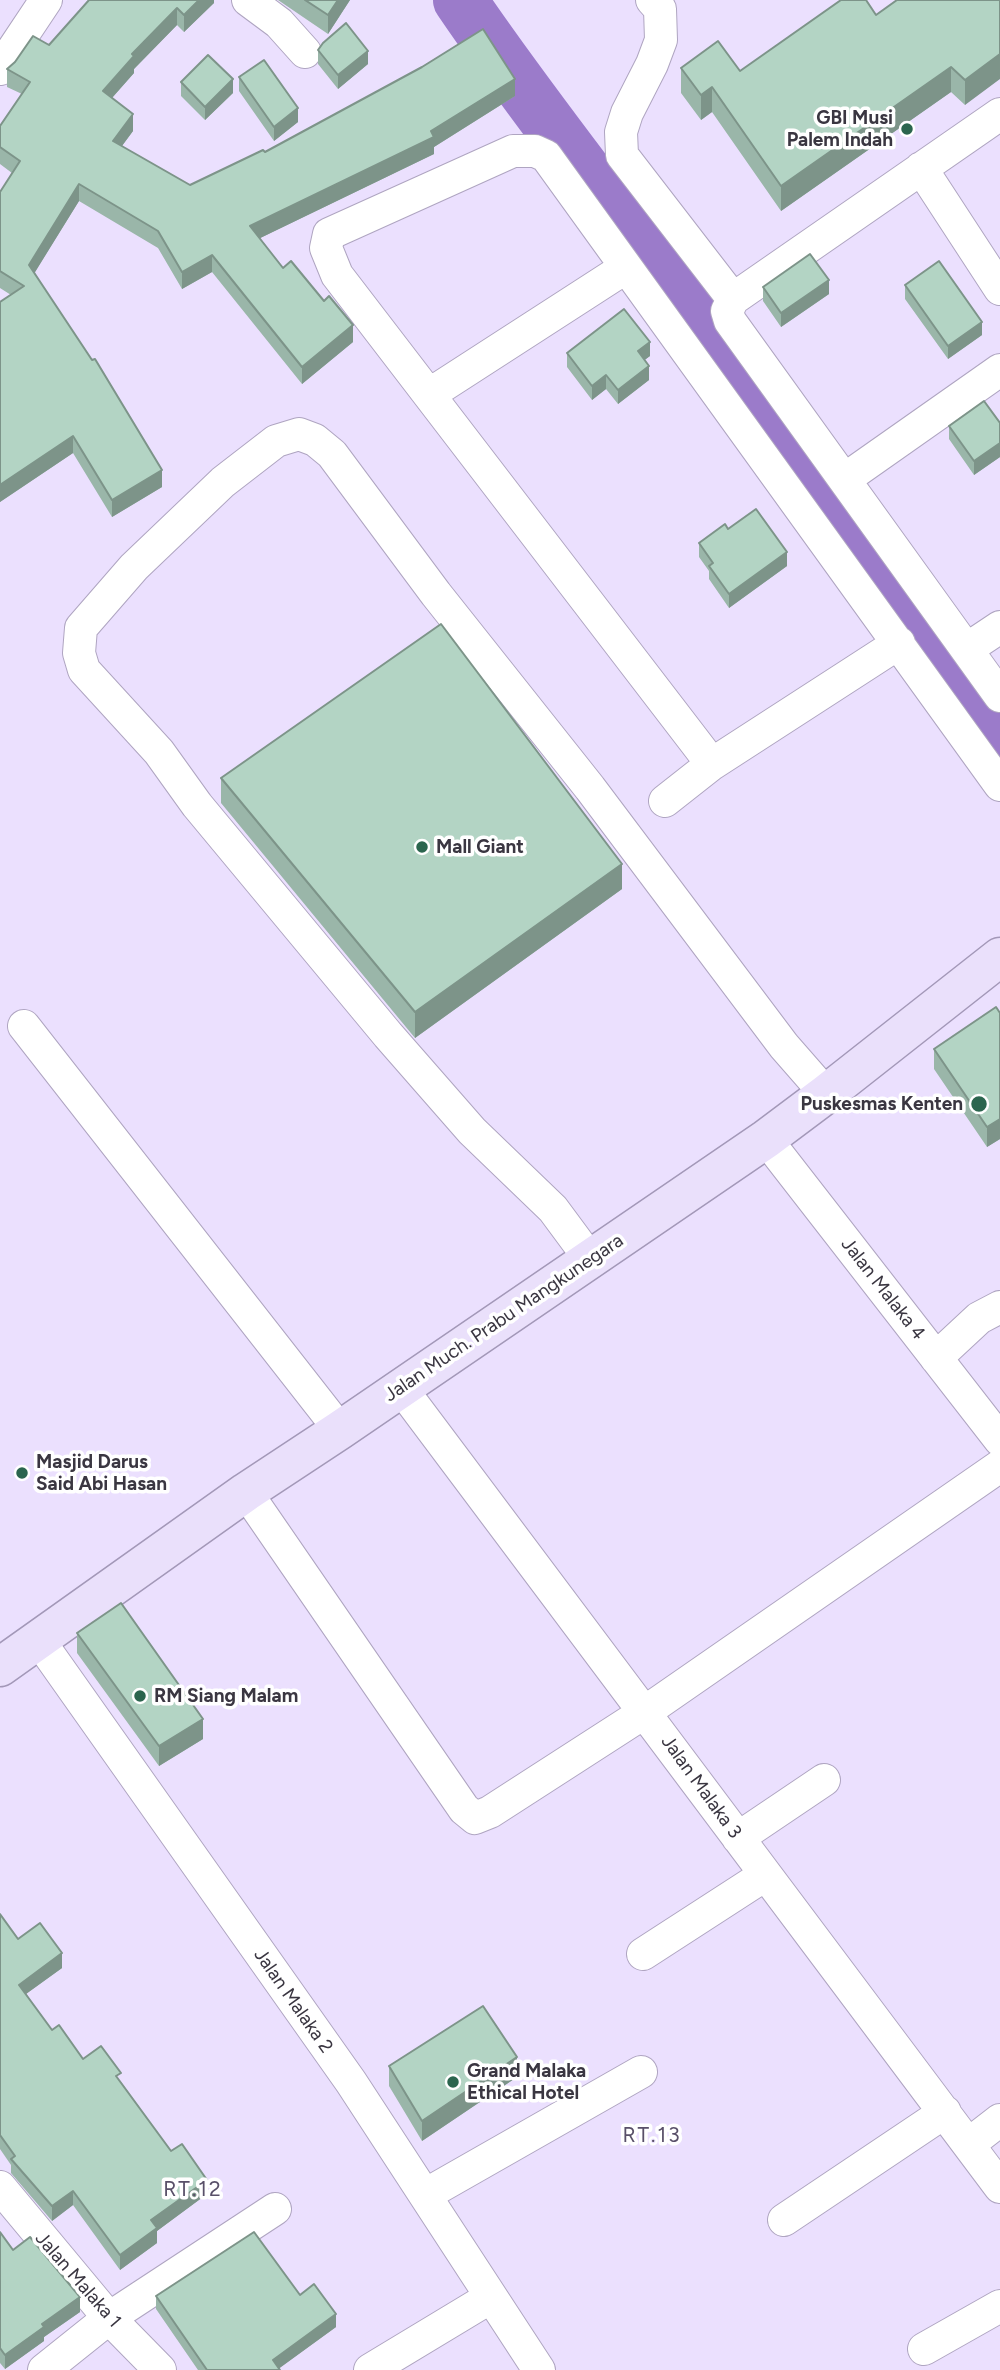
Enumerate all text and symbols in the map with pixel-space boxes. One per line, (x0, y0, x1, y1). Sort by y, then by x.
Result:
place label: GBI Musi Palem Indah (787, 107, 893, 151)
marker: GBI Musi Palem Indah (899, 121, 915, 137)
place label: Mall Giant (436, 836, 524, 858)
marker: Mall Giant (414, 839, 430, 855)
place label: Puskesmas Kenten (801, 1093, 963, 1115)
marker: Puskesmas Kenten (969, 1094, 989, 1114)
street label: Jalan Much. Prabu Mangkunegara (380, 1229, 628, 1407)
street label: Jalan Malaka 4 (836, 1233, 930, 1345)
place label: Masjid Darus Said Abi Hasan (36, 1451, 167, 1495)
marker: Masjid Darus Said Abi Hasan (14, 1465, 30, 1481)
place label: RM Siang Malam (154, 1685, 298, 1707)
marker: RM Siang Malam (132, 1688, 148, 1704)
street label: Jalan Malaka 3 (656, 1731, 746, 1843)
street label: Jalan Malaka 2 (249, 1944, 337, 2058)
place label: Grand Malaka Ethical Hotel (467, 2060, 586, 2104)
marker: Grand Malaka Ethical Hotel (445, 2074, 461, 2090)
district label: RT.13 (623, 2123, 681, 2149)
district label: RT.12 (164, 2177, 222, 2203)
street label: Jalan Malaka 1 (30, 2227, 126, 2333)

